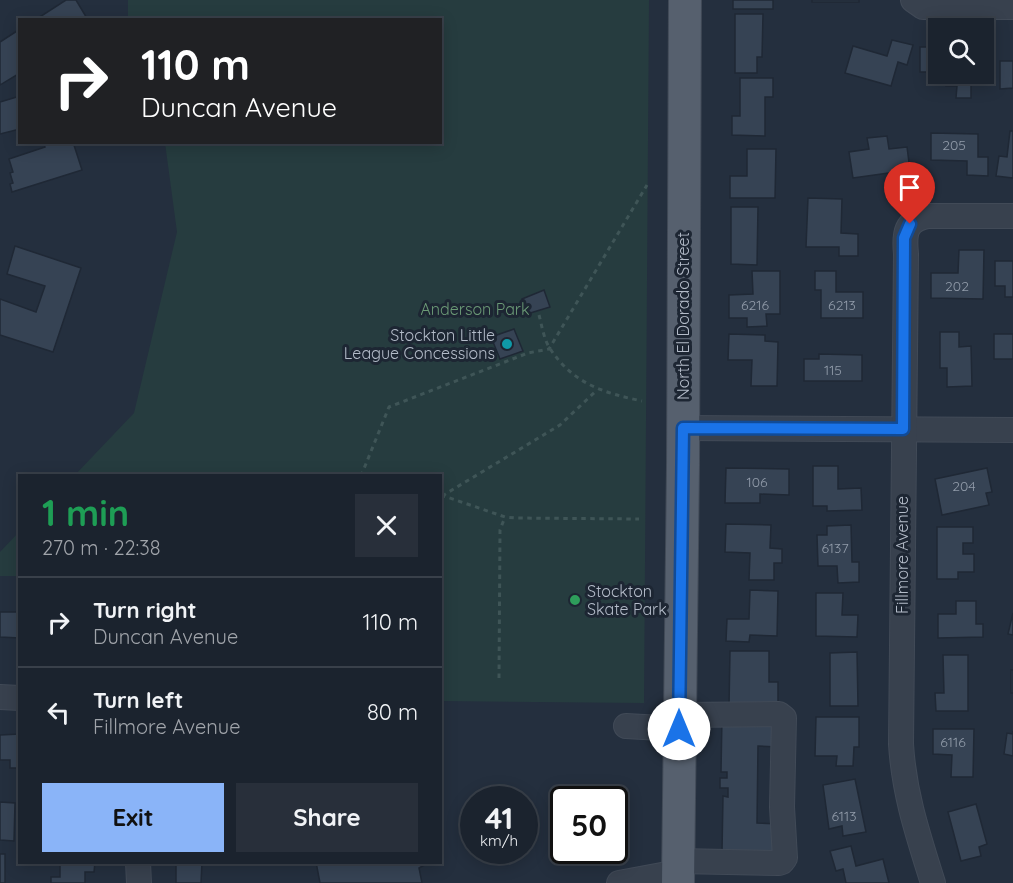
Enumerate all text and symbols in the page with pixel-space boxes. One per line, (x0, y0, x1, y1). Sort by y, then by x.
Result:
map controls (928, 18, 994, 84)
button: search (928, 18, 994, 84)
text: 110 m (141, 38, 250, 91)
icon: right (42, 42, 120, 120)
text: Duncan Avenue (141, 90, 337, 124)
house number: 205 (942, 136, 966, 154)
pin (884, 162, 935, 224)
icon: arrive (893, 171, 926, 204)
street label: North El Dorado Street (673, 232, 693, 400)
house number: 202 (945, 277, 969, 295)
house number: 6216 (741, 296, 769, 314)
house number: 6213 (828, 296, 856, 314)
park label: Anderson Park (420, 299, 530, 319)
place label: Stockton Little League Concessions (344, 325, 495, 363)
marker: Stockton Little League Concessions (500, 337, 514, 351)
house number: 115 (824, 361, 842, 379)
house number: 106 (746, 473, 768, 491)
house number: 204 (952, 477, 976, 495)
text: 1 min (42, 490, 129, 535)
button: close (355, 494, 418, 557)
street label: Fillmore Avenue (892, 496, 912, 614)
text: 270 m · 22:38 (42, 535, 161, 560)
house number: 6137 (821, 539, 849, 557)
place label: Stockton Skate Park (587, 581, 667, 619)
marker: Stockton Skate Park (568, 593, 582, 607)
text: Turn right (93, 596, 197, 624)
icon: right (42, 606, 75, 639)
text: 110 m (363, 608, 418, 636)
text: Duncan Avenue (93, 624, 238, 649)
text: Turn left (93, 686, 183, 714)
icon: left (42, 696, 75, 729)
position arrow (647, 697, 711, 761)
text: 80 m (367, 698, 418, 726)
text: Fillmore Avenue (93, 714, 241, 739)
house number: 6116 (940, 733, 966, 751)
button: Exit (42, 783, 224, 852)
button: Share (236, 783, 418, 852)
speed limit sign: 50 (550, 786, 628, 864)
text: 41 (485, 799, 513, 837)
house number: 6113 (831, 807, 857, 825)
text: km/h (480, 831, 518, 850)

